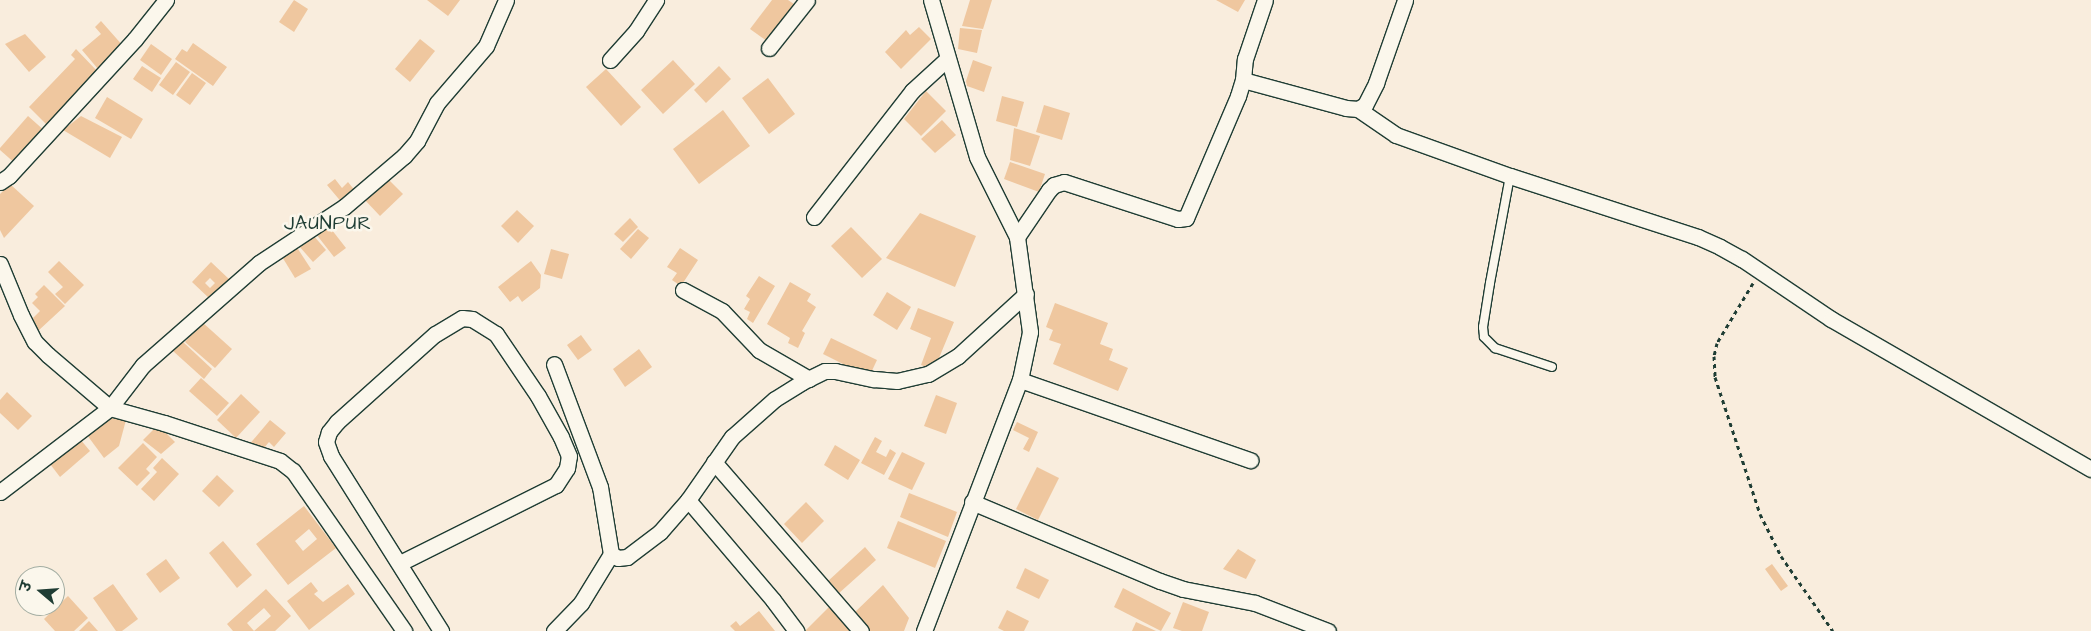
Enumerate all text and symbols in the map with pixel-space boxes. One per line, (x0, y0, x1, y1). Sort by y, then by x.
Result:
district label: JAUNPUR (283, 213, 373, 235)
north arrow (15, 566, 65, 616)
text: उ (16, 579, 38, 594)

